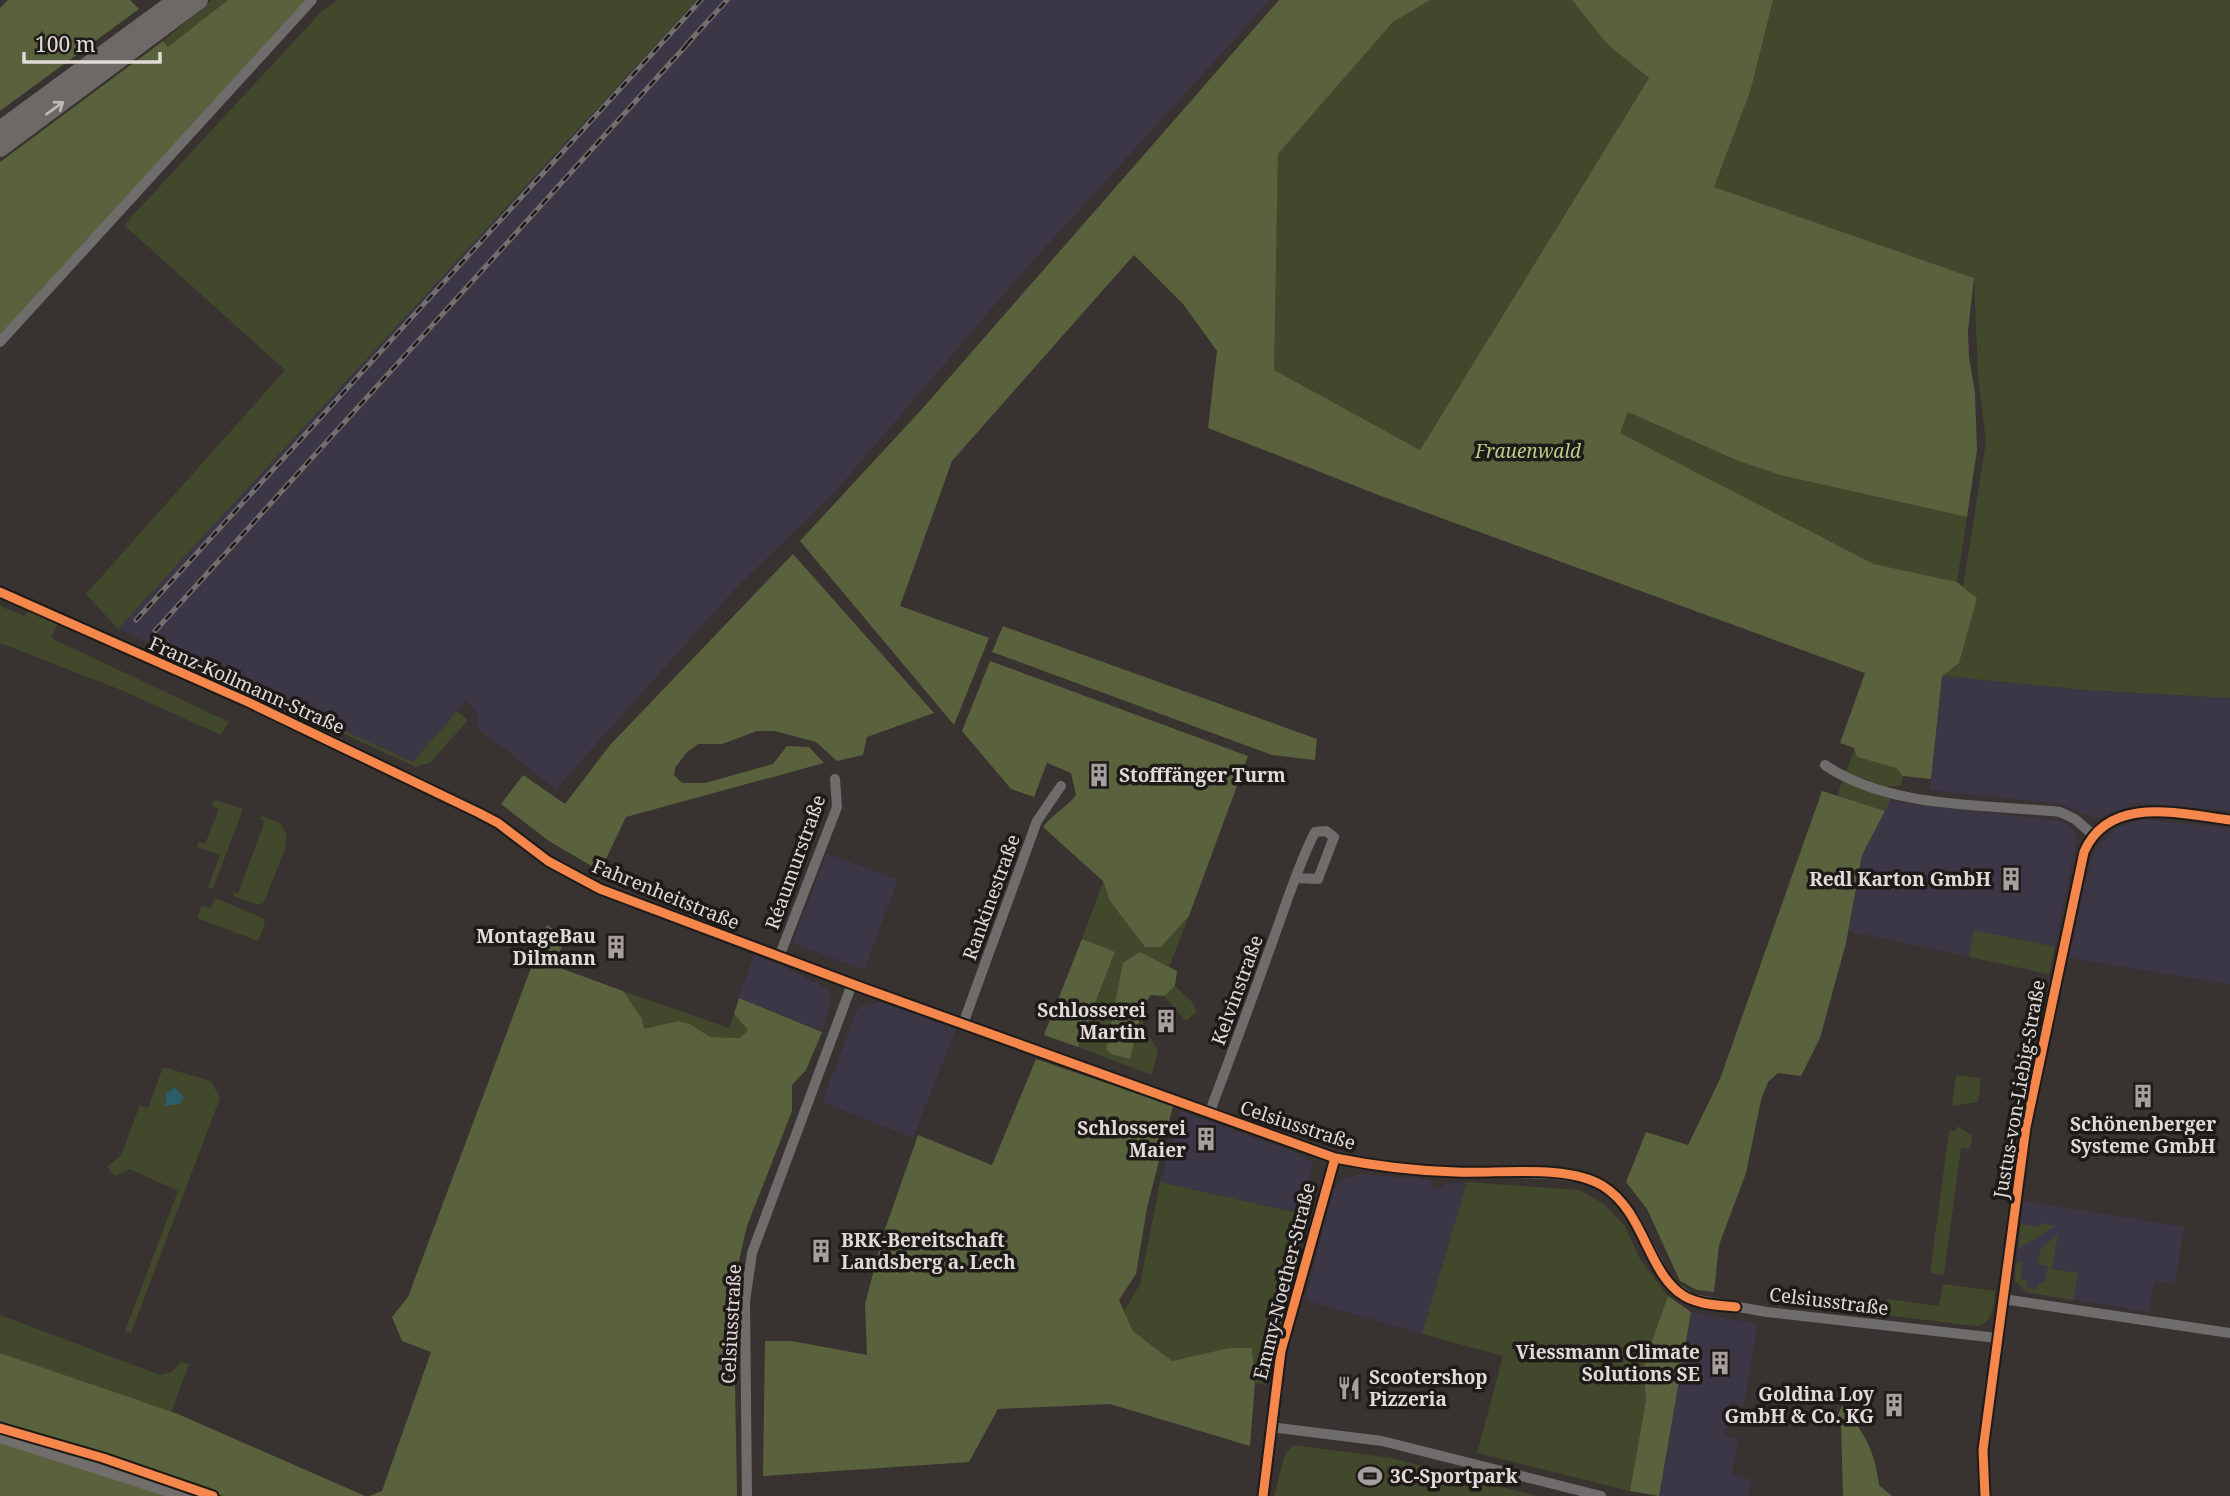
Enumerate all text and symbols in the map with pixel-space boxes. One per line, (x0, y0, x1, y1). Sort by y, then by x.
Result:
scale bar (24, 21, 161, 65)
text: 100 m (35, 30, 96, 58)
one-way arrow (45, 101, 64, 115)
park label: Frauenwald (1474, 438, 1582, 464)
street label: Franz-Kollmann-Straße (145, 630, 349, 740)
building icon: Stofffänger Turm (1085, 761, 1113, 789)
place label: Stofffänger Turm (1119, 762, 1286, 788)
street label: Réaumurstraße (759, 791, 831, 933)
street label: Rankinestraße (956, 831, 1026, 963)
street label: Fahrenheitstraße (589, 853, 743, 935)
building icon: Redl Karton GmbH (1997, 865, 2025, 893)
place label: Redl Karton GmbH (1809, 866, 1991, 892)
place label: MontageBau Dilmann (476, 923, 596, 971)
street label: Kelvinstraße (1205, 931, 1269, 1049)
building icon: MontageBau Dilmann (602, 933, 630, 961)
street label: Justus-von-Liebig-Straße (1987, 978, 2051, 1201)
place label: Schlosserei Martin (1037, 997, 1146, 1045)
building icon: Schlosserei Martin (1152, 1007, 1180, 1035)
building icon: Schönenberger Systeme GmbH (2129, 1082, 2157, 1110)
street label: Celsiusstraße (1237, 1094, 1359, 1156)
place label: Schönenberger Systeme GmbH (2070, 1111, 2216, 1159)
place label: Schlosserei Maier (1077, 1115, 1186, 1163)
building icon: Schlosserei Maier (1192, 1125, 1220, 1153)
street label: Emmy-Noether-Straße (1247, 1180, 1321, 1382)
place label: BRK-Bereitschaft Landsberg a. Lech (841, 1227, 1016, 1275)
building icon: BRK-Bereitschaft Landsberg a. Lech (807, 1237, 835, 1265)
street label: Celsiusstraße (715, 1263, 747, 1385)
street label: Celsiusstraße (1768, 1281, 1890, 1321)
place label: Viessmann Climate Solutions SE (1516, 1339, 1700, 1387)
building icon: Viessmann Climate Solutions SE (1706, 1349, 1734, 1377)
place label: Scootershop Pizzeria (1369, 1364, 1488, 1412)
restaurant icon: Scootershop Pizzeria (1335, 1374, 1363, 1402)
place label: Goldina Loy GmbH & Co. KG (1725, 1381, 1874, 1429)
building icon: Goldina Loy GmbH & Co. KG (1880, 1391, 1908, 1419)
sports icon: 3C-Sportpark (1356, 1462, 1384, 1490)
place label: 3C-Sportpark (1390, 1463, 1518, 1489)

